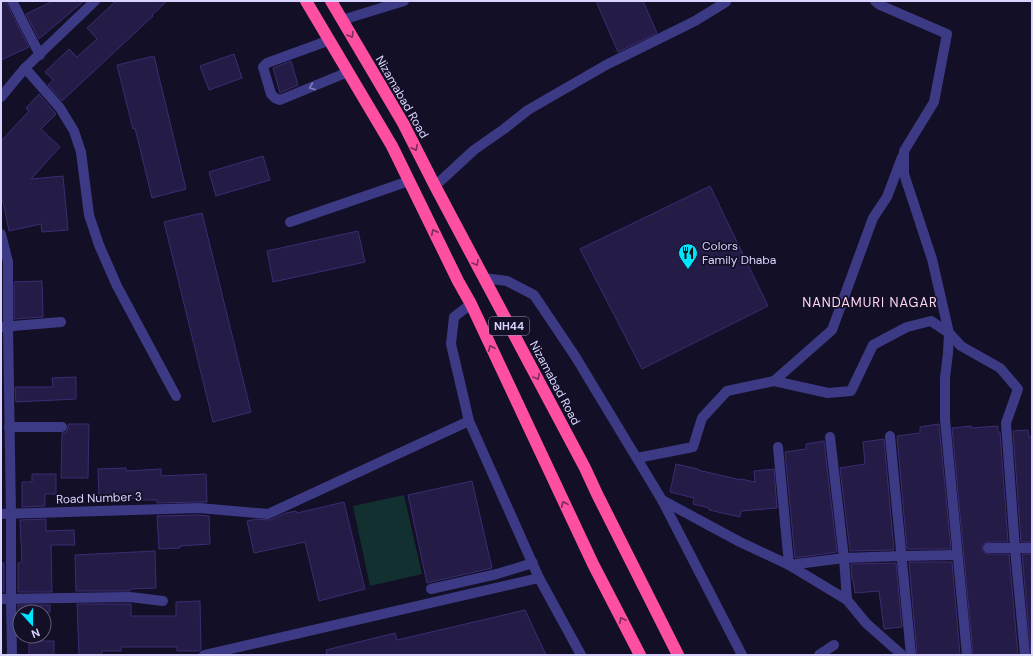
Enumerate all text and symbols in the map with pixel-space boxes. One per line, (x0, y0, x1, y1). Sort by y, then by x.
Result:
one-way arrow (346, 31, 353, 38)
street label: Nizamabad Road (372, 53, 432, 141)
one-way arrow (309, 82, 317, 90)
one-way arrow (410, 143, 418, 151)
one-way arrow (431, 228, 439, 236)
place label: Colors Family Dhaba (702, 238, 776, 268)
restaurant icon: Colors Family Dhaba (677, 242, 699, 270)
one-way arrow (471, 259, 478, 266)
district label: NANDAMURI NAGAR (802, 294, 938, 311)
road number: NH44 (489, 317, 529, 335)
street label: Nizamabad Road (526, 338, 584, 428)
one-way arrow (488, 345, 496, 352)
one-way arrow (532, 373, 540, 381)
street label: Road Number 3 (56, 489, 142, 507)
one-way arrow (561, 500, 569, 508)
north arrow (12, 604, 52, 644)
one-way arrow (619, 617, 627, 625)
text: N (29, 625, 42, 641)

